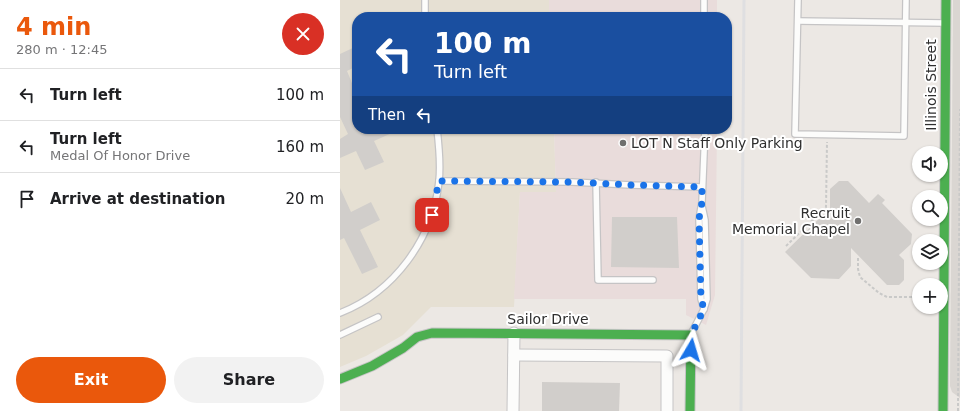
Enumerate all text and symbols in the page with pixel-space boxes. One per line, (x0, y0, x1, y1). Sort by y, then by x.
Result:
text: 4 min (16, 13, 91, 41)
button: close (282, 13, 324, 55)
text: 100 m (434, 27, 531, 60)
icon: left (368, 28, 420, 80)
street label: Illinois Street (923, 39, 939, 131)
text: 280 m · 12:45 (16, 42, 107, 57)
text: Turn left (434, 61, 507, 82)
icon: left (16, 84, 38, 106)
text: Turn left (50, 86, 122, 104)
text: 100 m (276, 86, 324, 104)
icon: left (413, 104, 435, 126)
text: Then (368, 106, 405, 124)
text: Turn left (50, 130, 122, 148)
place label: LOT N Staff Only Parking (631, 135, 803, 151)
icon: left (16, 136, 38, 158)
text: 160 m (276, 138, 324, 156)
marker: LOT N Staff Only Parking (618, 138, 628, 148)
map controls (912, 146, 948, 314)
button: sound (912, 146, 948, 182)
text: Medal Of Honor Drive (50, 148, 190, 163)
icon: arrive (16, 188, 38, 210)
text: Arrive at destination (50, 190, 225, 208)
text: 20 m (286, 190, 324, 208)
button: search (912, 190, 948, 226)
pin (415, 198, 449, 232)
icon: arrive (421, 204, 443, 226)
place label: Recruit Memorial Chapel (732, 205, 851, 237)
marker: Recruit Memorial Chapel (853, 216, 863, 226)
button: layers (912, 234, 948, 270)
button: + (912, 278, 948, 314)
street label: Sailor Drive (507, 311, 589, 327)
position arrow (670, 329, 712, 371)
button: Exit (16, 357, 166, 403)
button: Share (174, 357, 324, 403)

